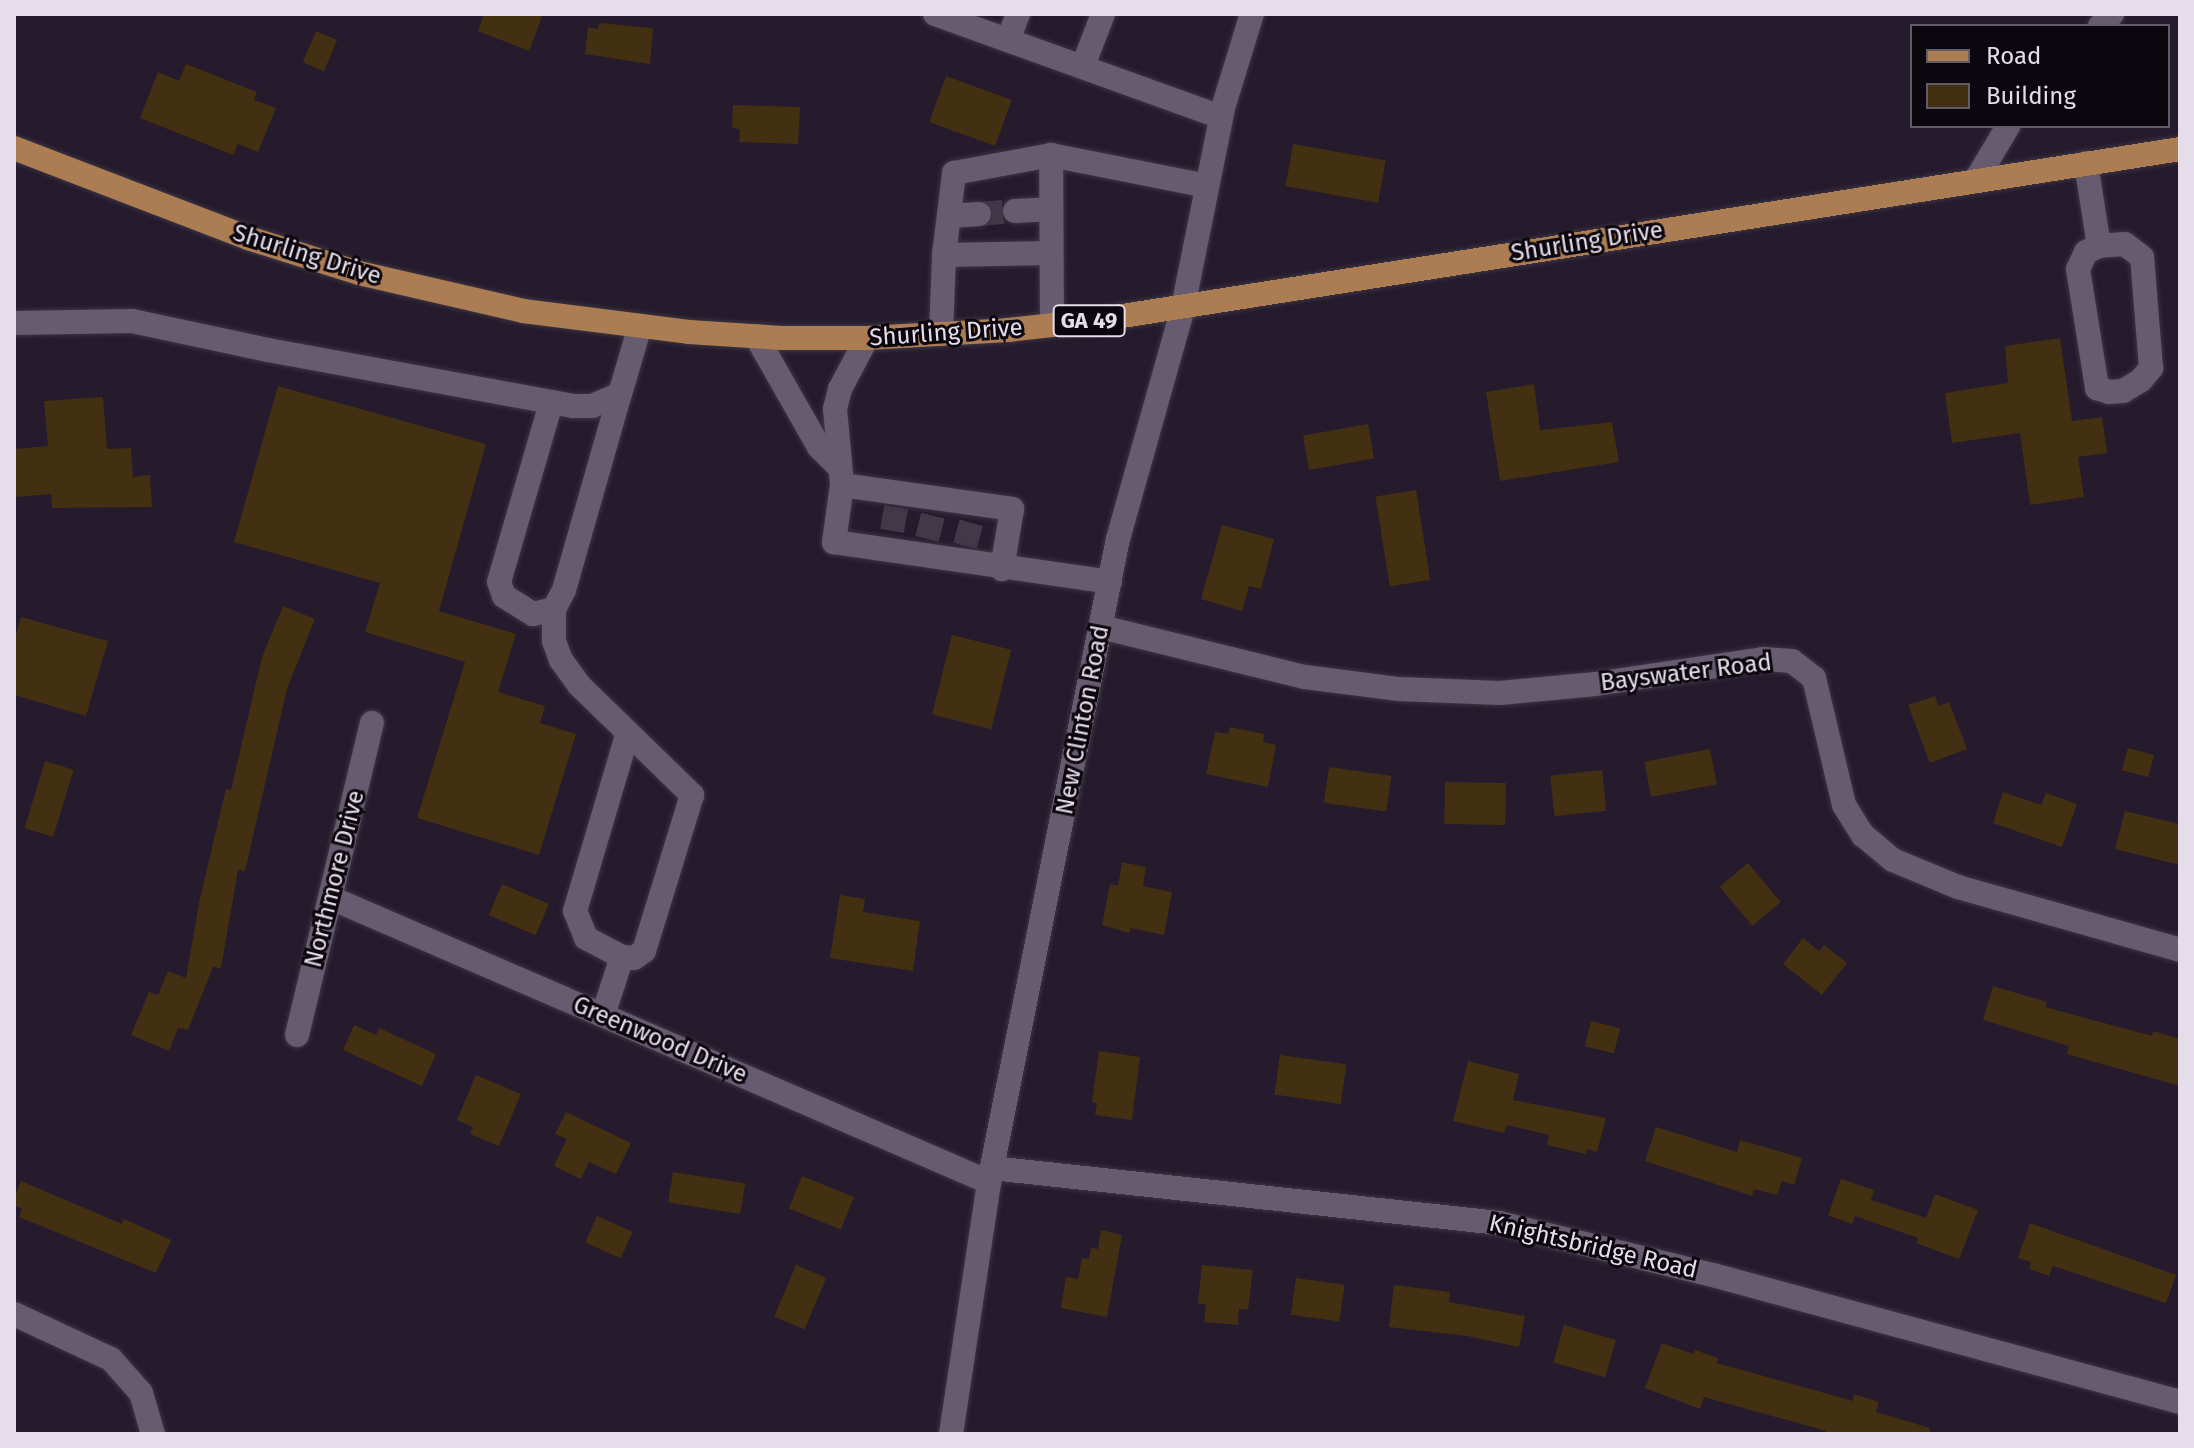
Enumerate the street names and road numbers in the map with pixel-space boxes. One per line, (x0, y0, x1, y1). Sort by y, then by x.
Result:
street label: Shurling Drive (1509, 216, 1665, 268)
street label: Shurling Drive (229, 219, 385, 291)
road number: GA 49 (1051, 303, 1127, 339)
street label: Shurling Drive (869, 313, 1023, 353)
street label: New Clinton Road (1051, 623, 1115, 817)
street label: Bayswater Road (1599, 648, 1773, 698)
street label: Northmore Drive (299, 788, 371, 970)
street label: Greenwood Drive (569, 990, 751, 1090)
street label: Knightsbridge Road (1486, 1209, 1700, 1285)

